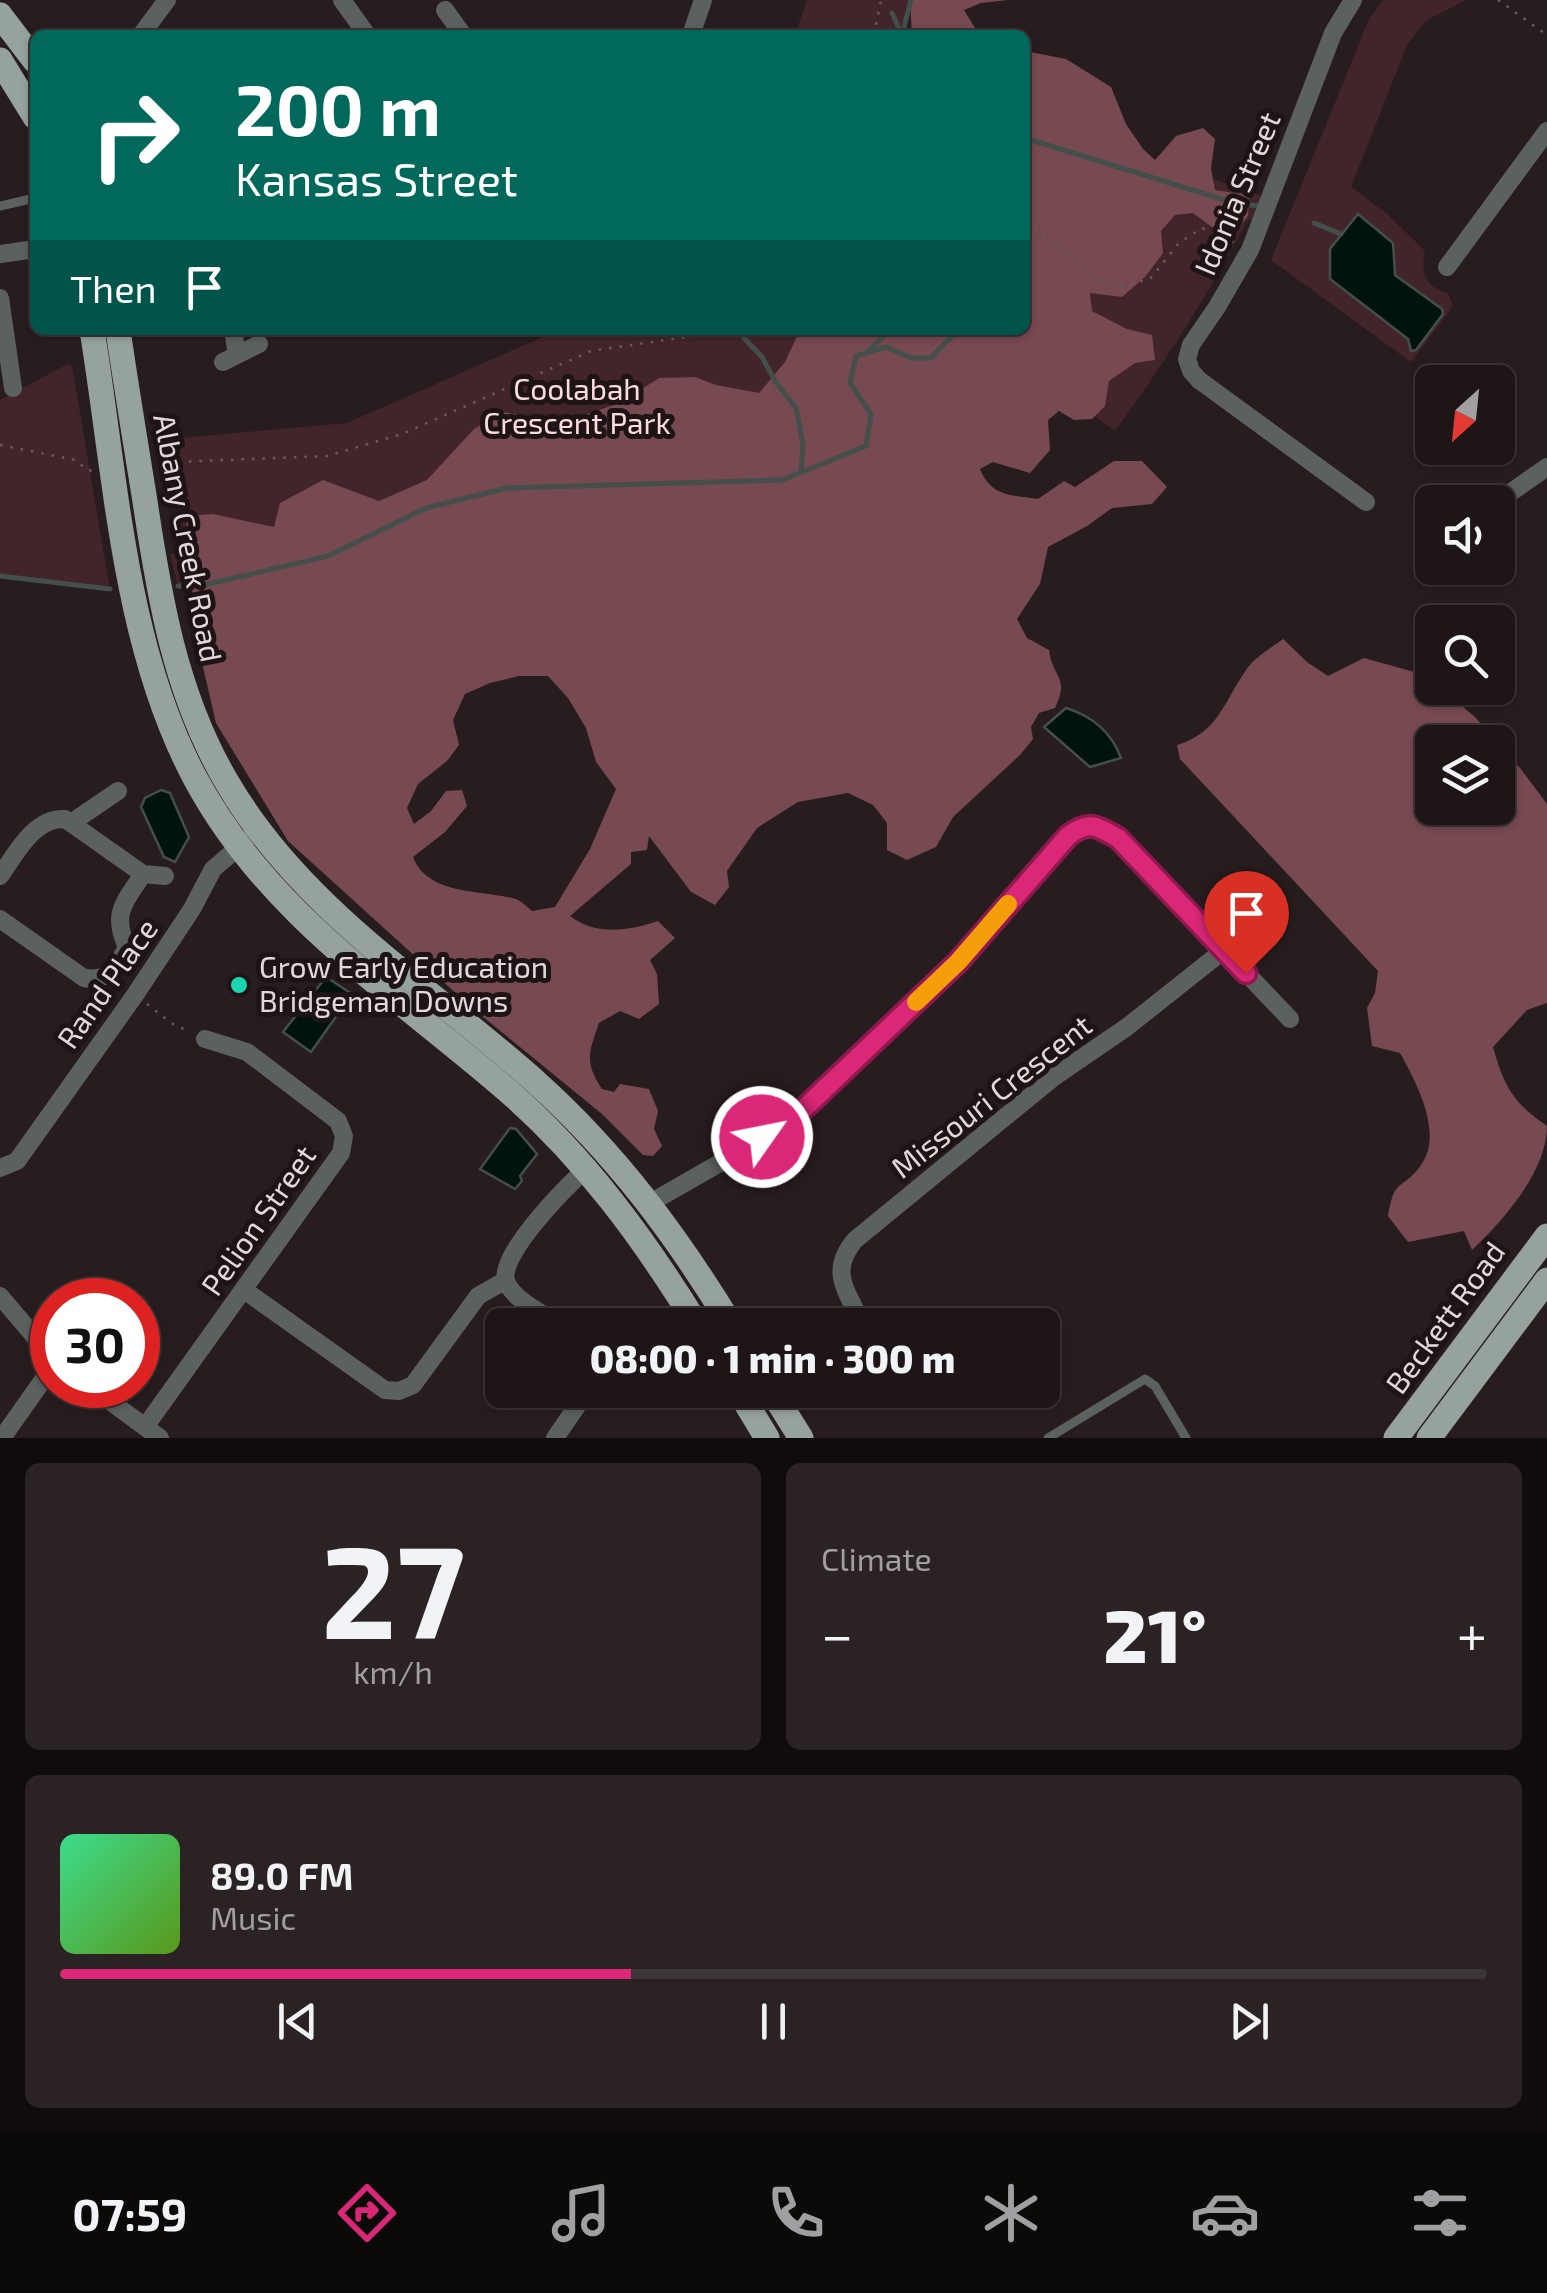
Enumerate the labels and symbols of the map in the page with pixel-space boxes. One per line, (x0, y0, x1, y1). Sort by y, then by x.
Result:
street label: Idonia Street (1186, 106, 1287, 280)
north arrow (1415, 365, 1515, 465)
park label: Coolabah Crescent Park (483, 370, 671, 440)
street label: Albany Creek Road (147, 410, 231, 665)
pin (1204, 871, 1289, 974)
street label: Rand Place (49, 911, 164, 1055)
place label: Grow Early Education Bridgeman Downs (259, 948, 548, 1018)
marker: Grow Early Education Bridgeman Downs (228, 974, 250, 996)
street label: Missouri Crescent (884, 1006, 1098, 1185)
position arrow (710, 1085, 814, 1189)
street label: Pelion Street (193, 1138, 322, 1302)
street label: Beckett Road (1377, 1234, 1512, 1400)
speed limit sign: 30 (30, 1278, 160, 1408)

